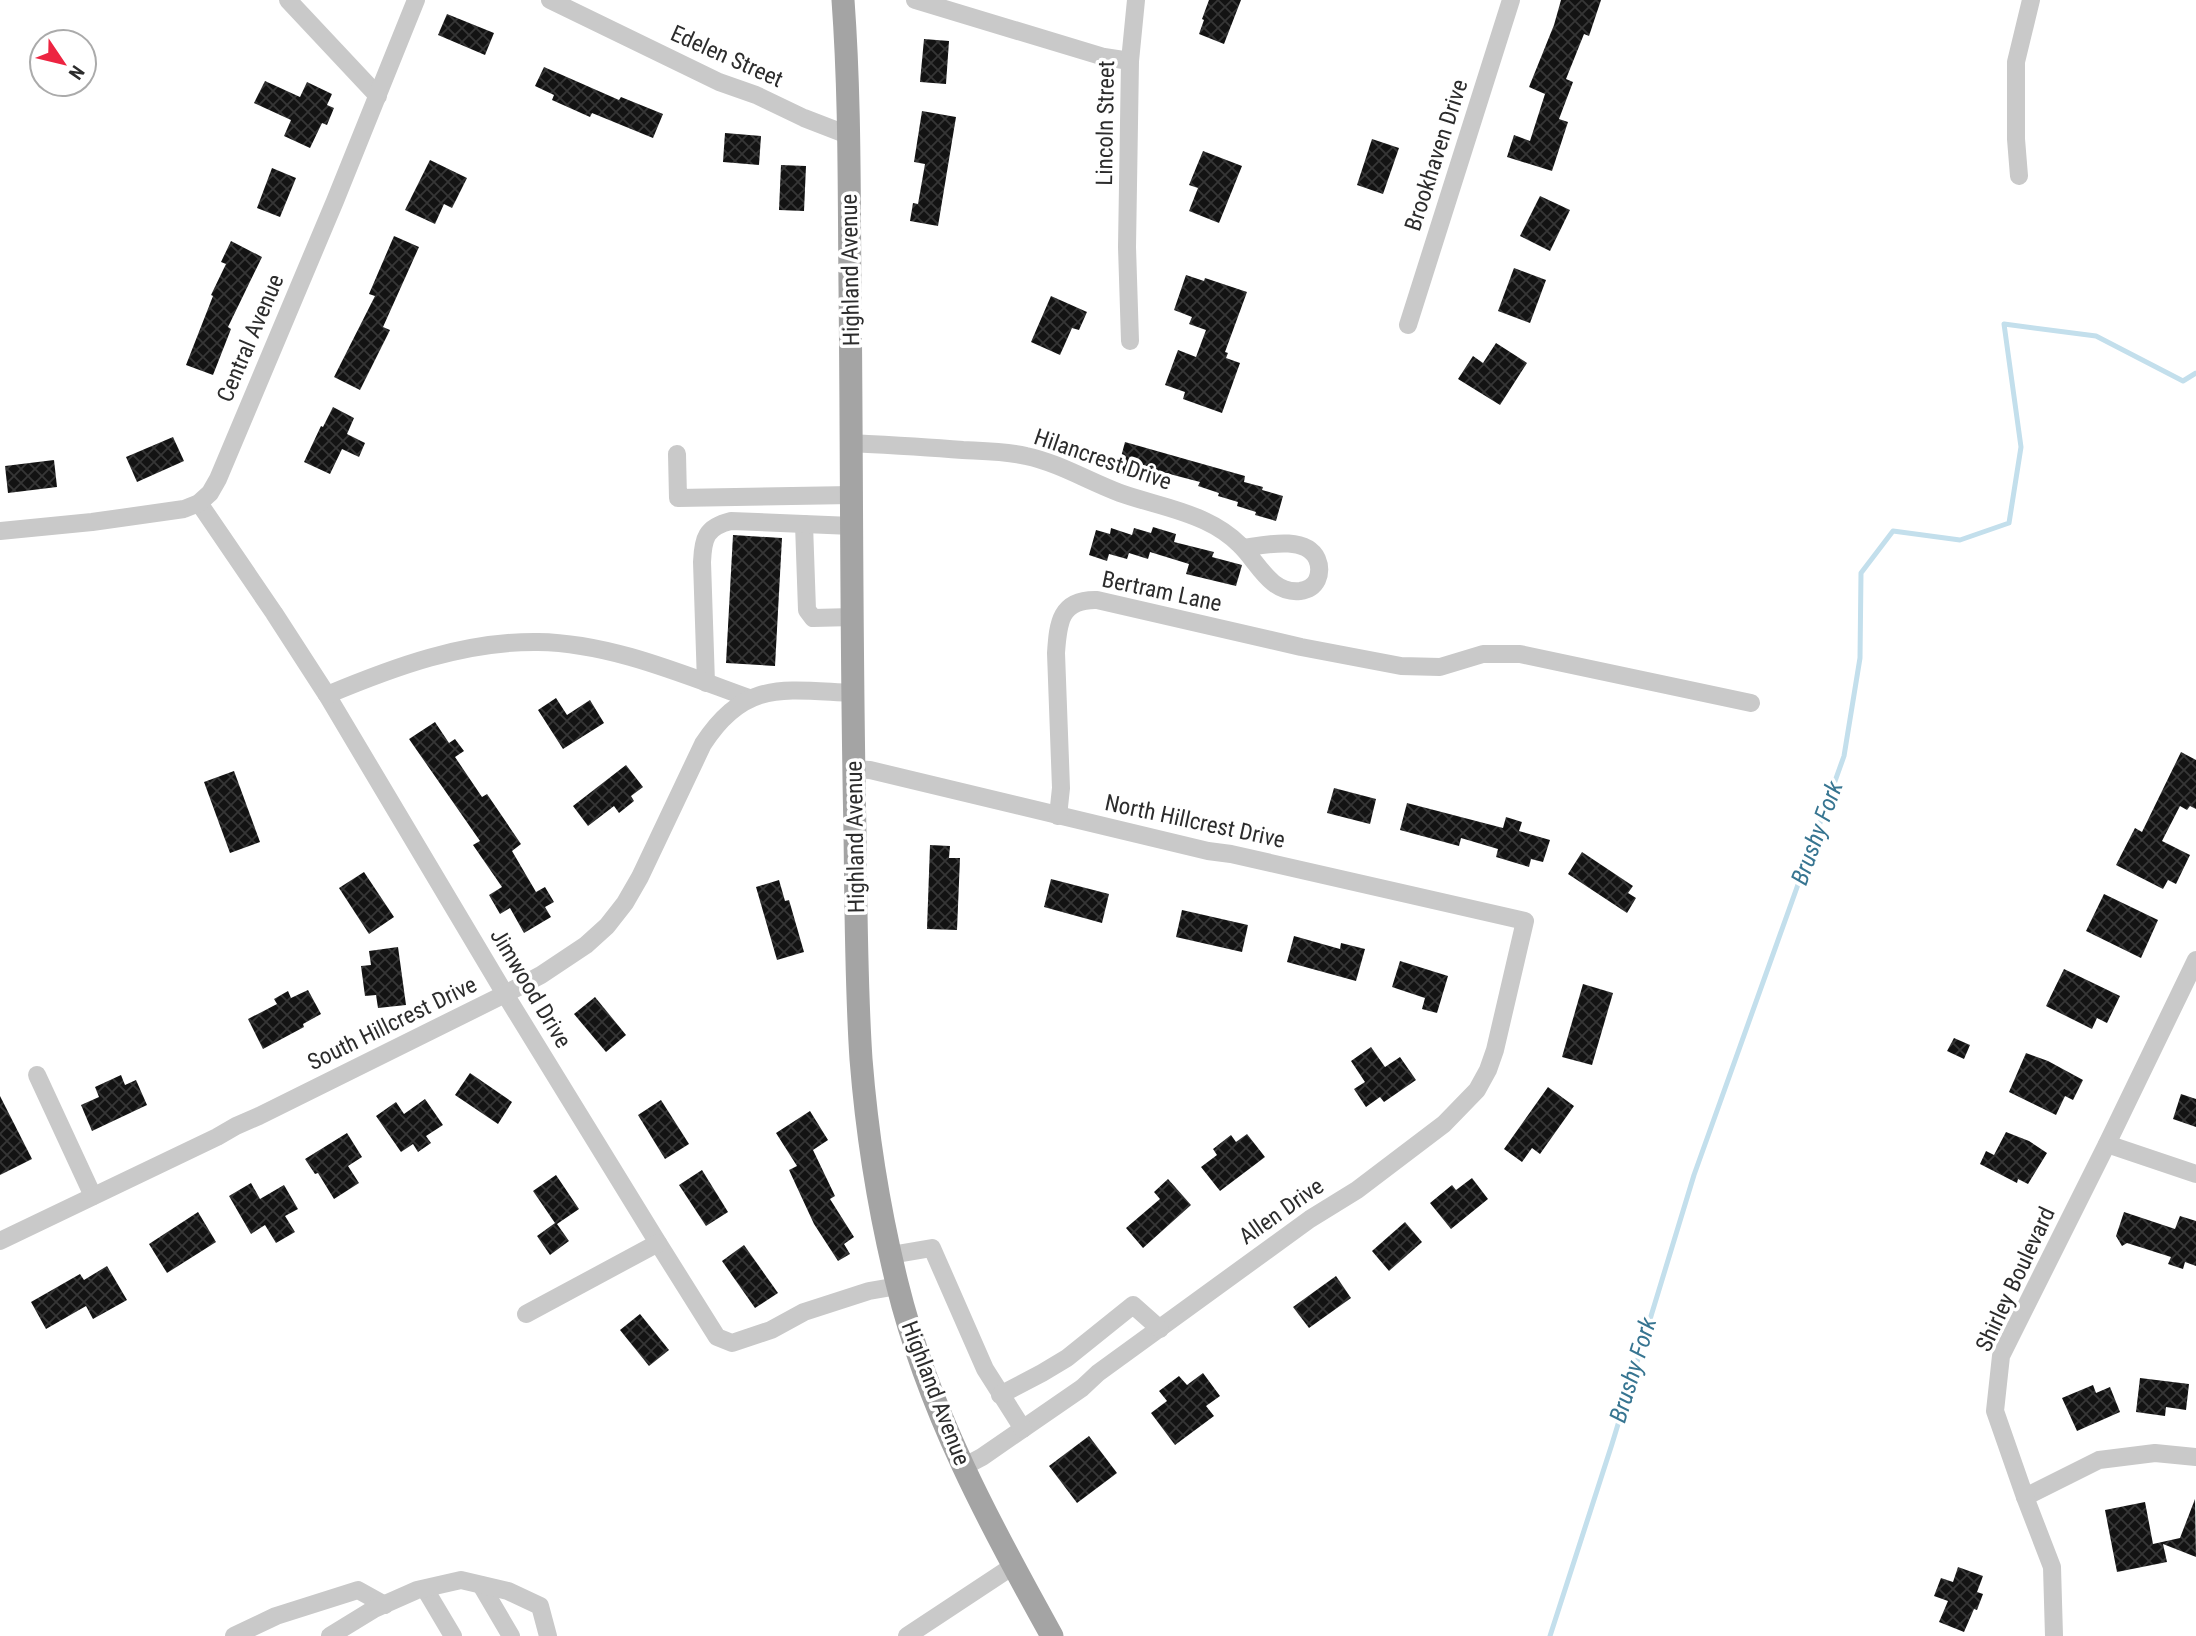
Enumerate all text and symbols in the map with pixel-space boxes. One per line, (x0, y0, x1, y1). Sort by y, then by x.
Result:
street label: Edelen Street (667, 20, 787, 93)
north arrow (28, 28, 98, 98)
street label: Lincoln Street (1091, 60, 1120, 186)
text: N (64, 61, 89, 84)
street label: Brookhaven Drive (1399, 76, 1474, 234)
street label: Highland Avenue (836, 194, 865, 346)
street label: Central Avenue (211, 270, 289, 406)
street label: Hilancrest Drive (1031, 423, 1175, 496)
street label: Bertram Lane (1100, 566, 1224, 617)
street label: Highland Avenue (841, 761, 870, 913)
water label: Brushy Fork (1785, 777, 1849, 889)
street label: North Hillcrest Drive (1102, 789, 1287, 854)
street label: Jimwood Drive (484, 924, 577, 1053)
street label: South Hillcrest Drive (303, 971, 481, 1076)
street label: Allen Drive (1234, 1173, 1329, 1250)
street label: Shirley Boulevard (1970, 1203, 2061, 1356)
water label: Brushy Fork (1604, 1314, 1662, 1426)
street label: Highland Avenue (896, 1317, 975, 1469)

